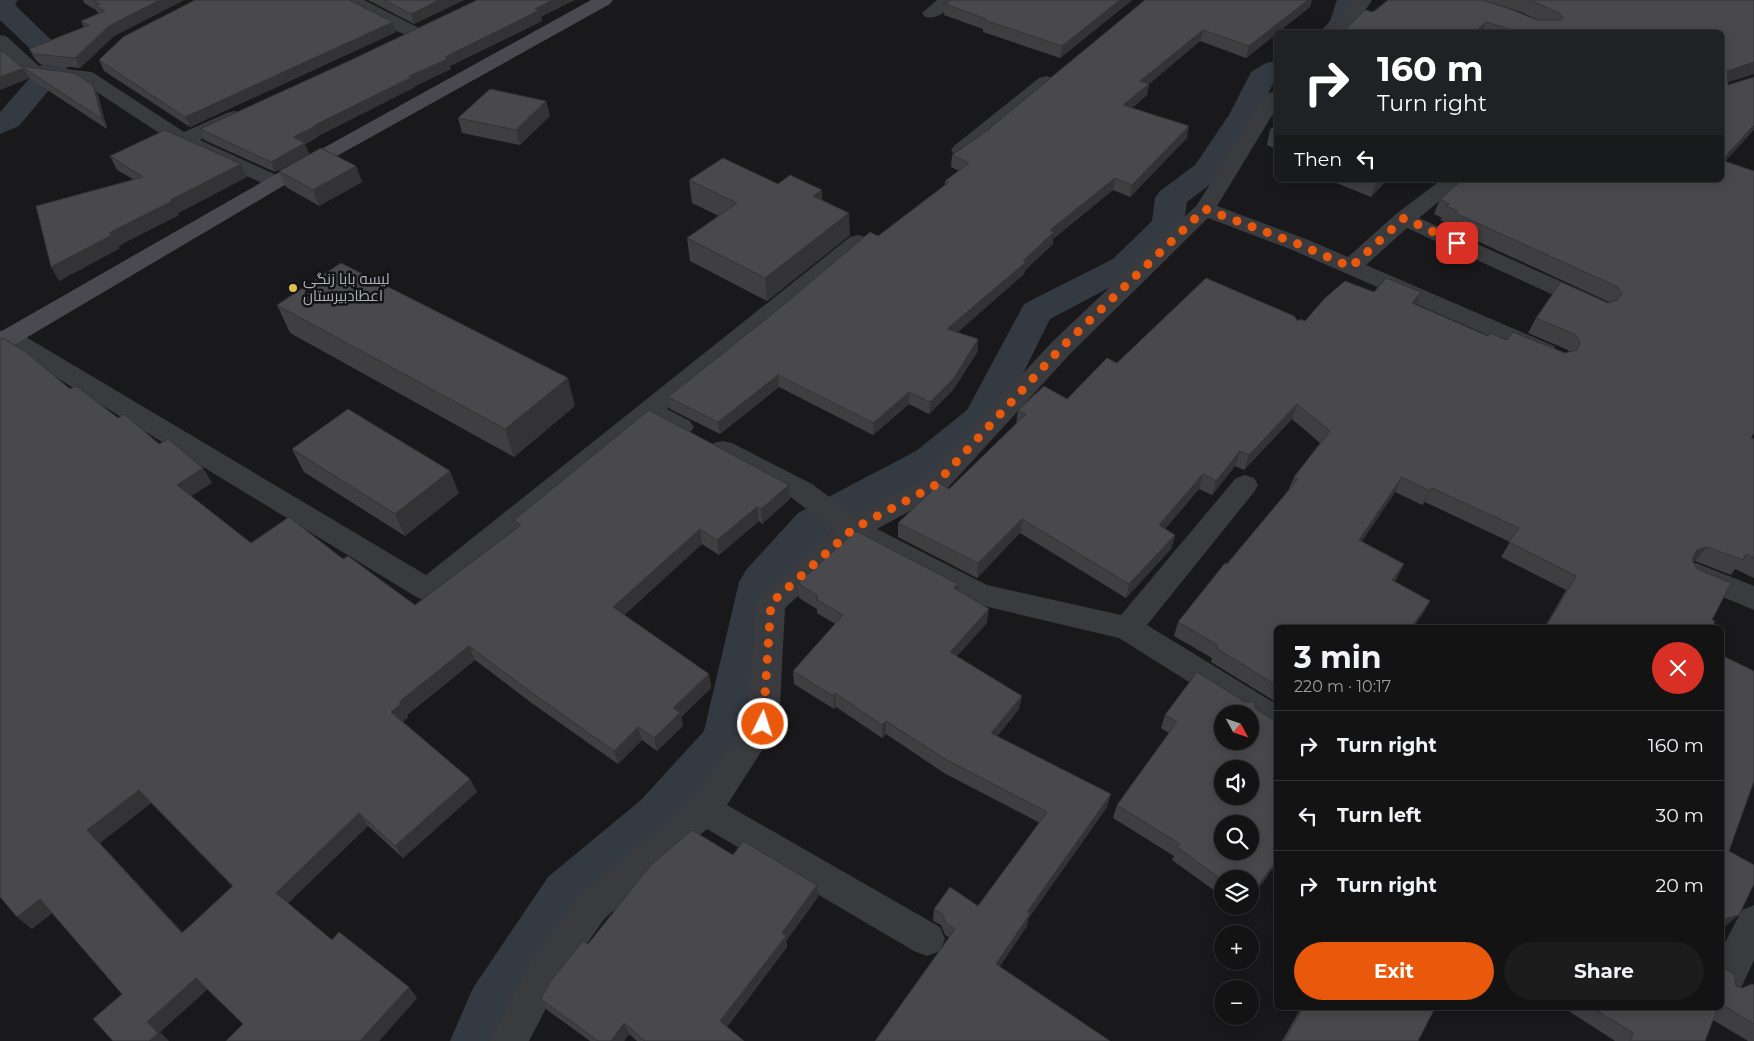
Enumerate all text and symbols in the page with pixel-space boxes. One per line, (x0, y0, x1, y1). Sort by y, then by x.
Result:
text: 160 m (1377, 47, 1483, 90)
icon: right (1294, 50, 1359, 115)
text: Turn right (1377, 90, 1487, 117)
icon: left (1352, 145, 1380, 173)
text: Then (1294, 148, 1342, 171)
pin (1436, 222, 1478, 264)
icon: arrive (1443, 229, 1471, 257)
place label: لیسه بابا زنگی اعطادبیرستان (303, 269, 390, 306)
marker: لیسه بابا زنگی اعطادبیرستان (287, 282, 299, 294)
text: 3 min (1294, 639, 1381, 676)
button: close (1652, 642, 1704, 694)
text: 220 m · 10:17 (1294, 677, 1391, 696)
position arrow (736, 697, 788, 749)
north arrow (1214, 705, 1259, 750)
map controls (1214, 705, 1259, 1025)
icon: right (1294, 732, 1322, 760)
text: Turn right (1337, 734, 1437, 757)
text: 160 m (1648, 734, 1704, 757)
button: sound (1214, 760, 1259, 805)
icon: left (1294, 802, 1322, 830)
text: Turn left (1337, 804, 1422, 827)
text: 30 m (1656, 804, 1704, 827)
button: search (1214, 815, 1259, 860)
button: layers (1214, 870, 1259, 915)
icon: right (1294, 872, 1322, 900)
text: Turn right (1337, 874, 1437, 897)
text: 20 m (1656, 874, 1704, 897)
button: + (1214, 925, 1259, 970)
button: Exit (1294, 942, 1494, 1000)
button: Share (1504, 942, 1704, 1000)
button: − (1214, 980, 1259, 1025)

